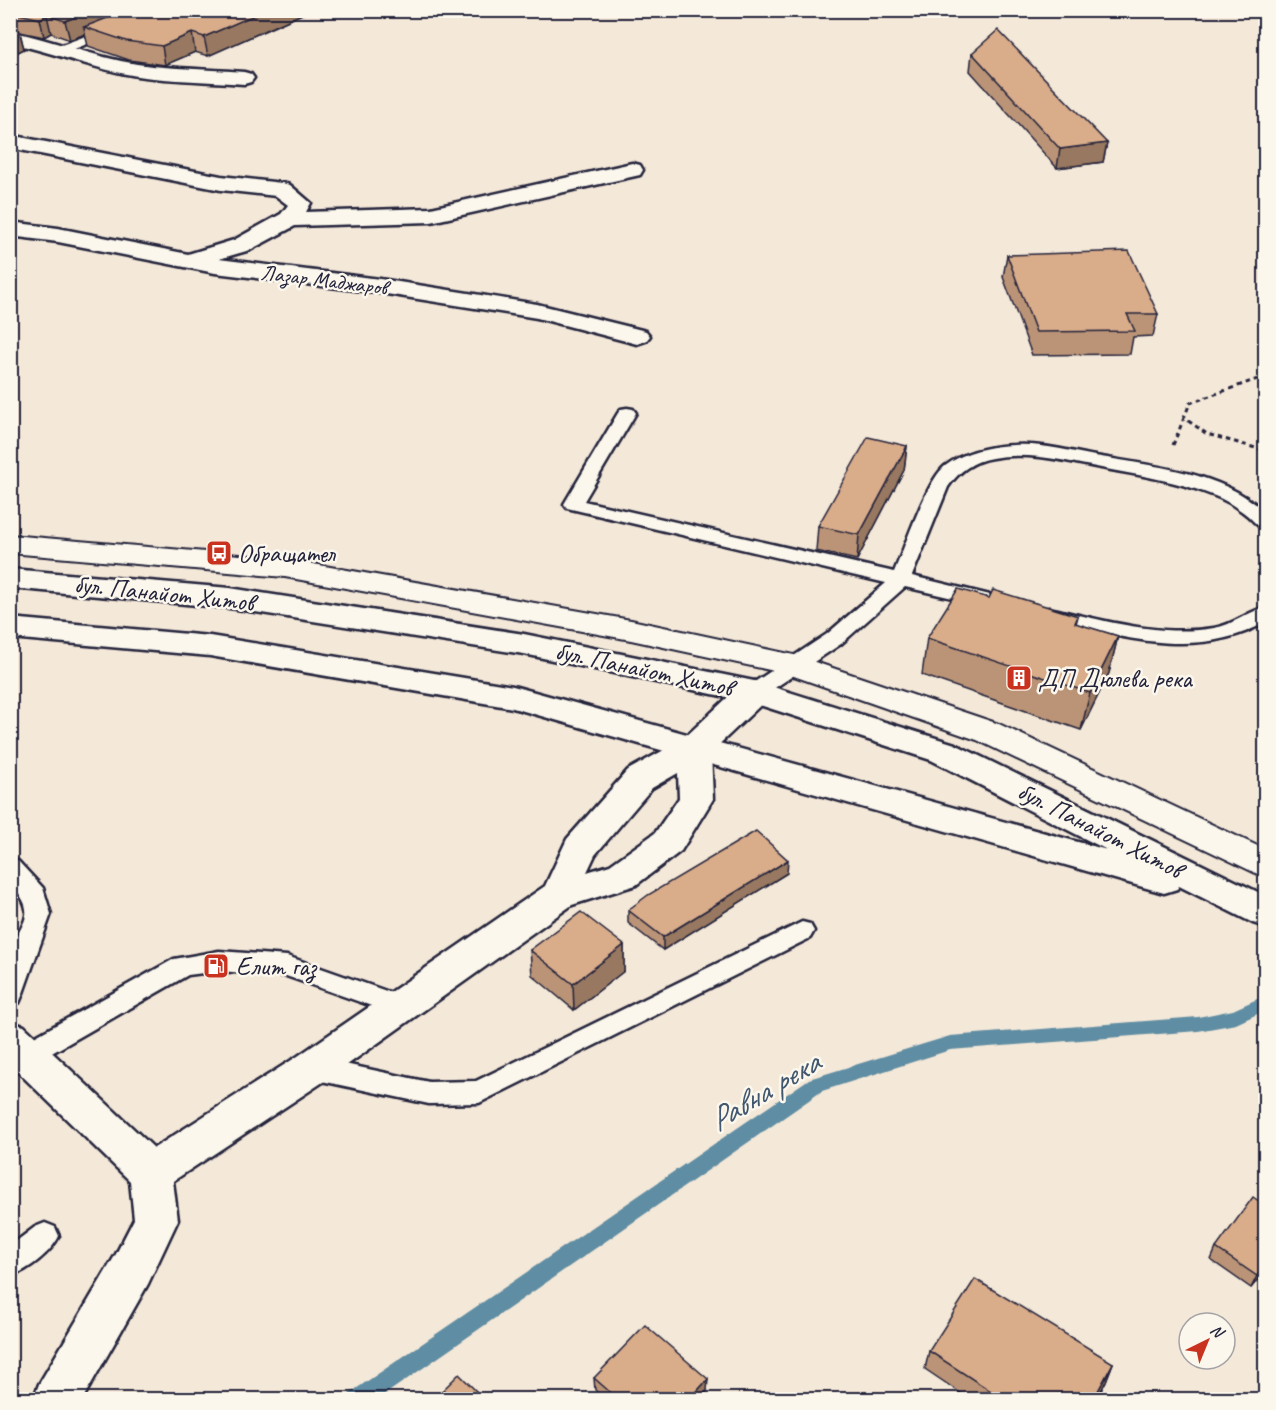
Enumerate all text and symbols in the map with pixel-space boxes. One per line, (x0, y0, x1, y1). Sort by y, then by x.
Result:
street label: Лазар Маджаров (259, 258, 393, 302)
place label: Обращател (238, 537, 337, 570)
bus stop icon: Обращател (204, 538, 234, 568)
street label: бул. Панайот Хитов (73, 567, 260, 619)
street label: бул. Панайот Хитов (552, 634, 741, 705)
place label: ДП Дюлева река (1038, 662, 1193, 695)
building icon: ДП Дюлева река (1004, 663, 1034, 693)
street label: бул. Панайот Хитов (1012, 774, 1192, 888)
place label: Елит газ (236, 950, 318, 984)
fuel station icon: Елит газ (201, 951, 231, 981)
water label: Равна река (701, 1040, 830, 1141)
north arrow (1177, 1311, 1237, 1371)
text: N (1206, 1320, 1229, 1344)

